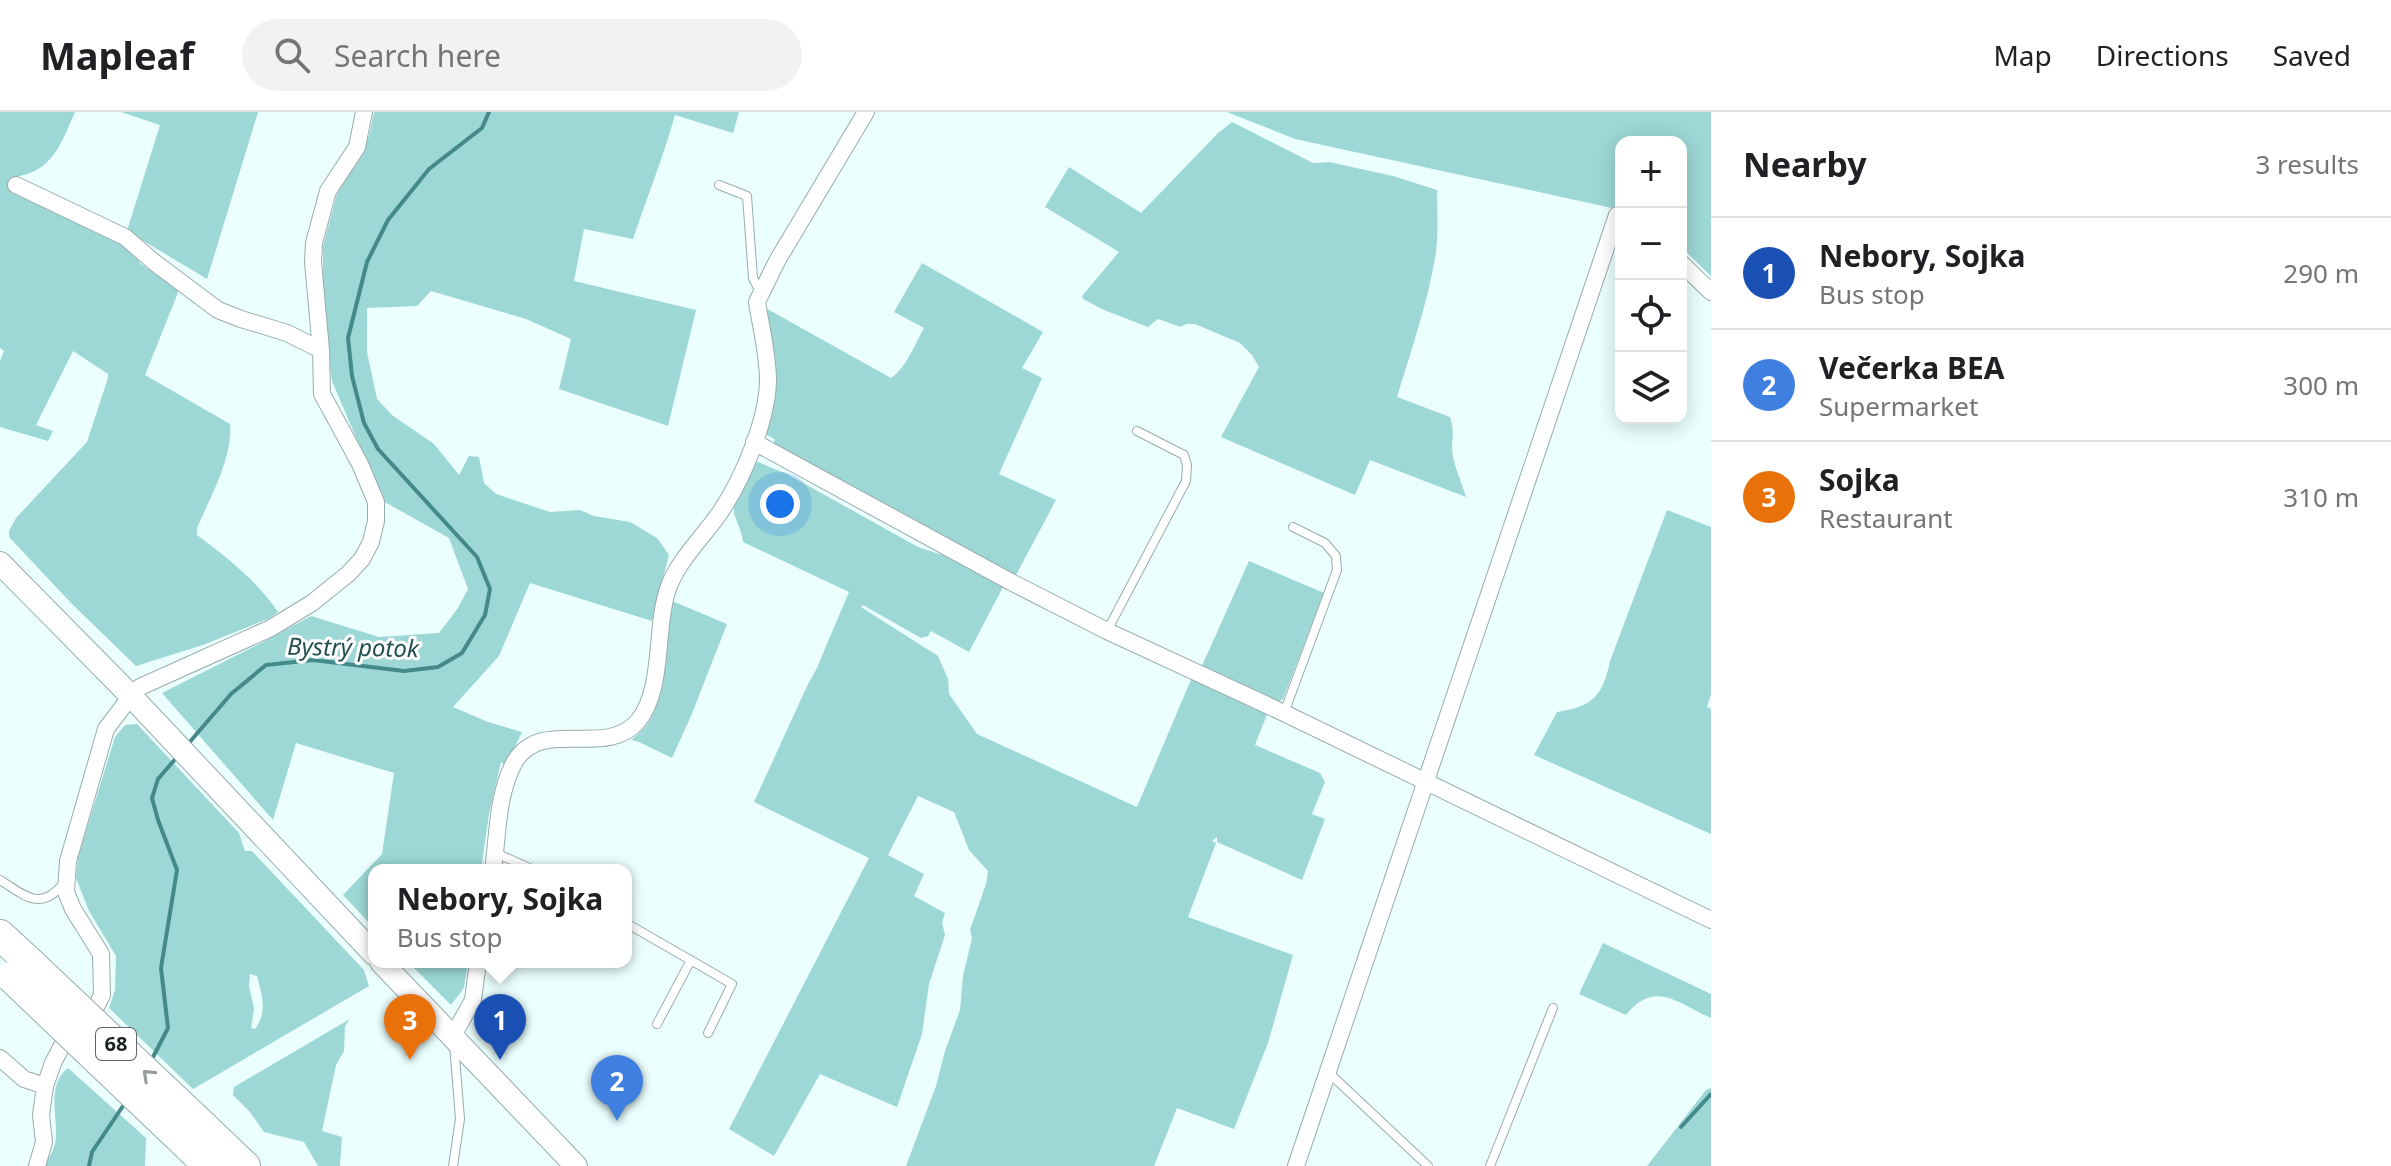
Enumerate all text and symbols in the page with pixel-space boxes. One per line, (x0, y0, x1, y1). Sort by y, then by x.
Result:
search box (242, 19, 802, 91)
text: Mapleaf (40, 29, 194, 81)
icon: search (270, 33, 314, 77)
text: Search here (334, 35, 501, 76)
text: Map (1993, 36, 2052, 74)
text: Directions (2096, 36, 2229, 74)
text: Saved (2273, 36, 2351, 74)
map controls (1615, 136, 1687, 424)
button: + (1615, 136, 1687, 208)
text: Nearby (1743, 141, 1867, 187)
text: 3 results (2255, 146, 2359, 182)
button: − (1615, 208, 1687, 280)
text: Nebory, Sojka (1819, 235, 2026, 276)
text: 1 (1762, 255, 1776, 291)
text: 290 m (2283, 255, 2359, 291)
text: Bus stop (1819, 276, 1925, 312)
button: locate (1615, 280, 1687, 352)
text: Večerka BEA (1819, 347, 2005, 388)
button: layers (1615, 352, 1687, 424)
text: 2 (1762, 367, 1776, 403)
text: 300 m (2283, 367, 2359, 403)
text: Supermarket (1819, 388, 1978, 424)
text: Sojka (1819, 459, 1900, 500)
text: 3 (1762, 479, 1776, 515)
text: 310 m (2283, 479, 2359, 515)
your location (760, 484, 800, 524)
text: Restaurant (1819, 500, 1953, 536)
water label: Bystrý potok (287, 629, 420, 664)
popup (368, 864, 632, 968)
text: Nebory, Sojka (397, 878, 603, 919)
text: Bus stop (397, 919, 503, 955)
pin: 3 (384, 994, 436, 1060)
pin: 1 (474, 994, 526, 1060)
road number: 68 (96, 1028, 136, 1060)
pin: 2 (591, 1055, 643, 1121)
one-way arrow (143, 1069, 157, 1084)

